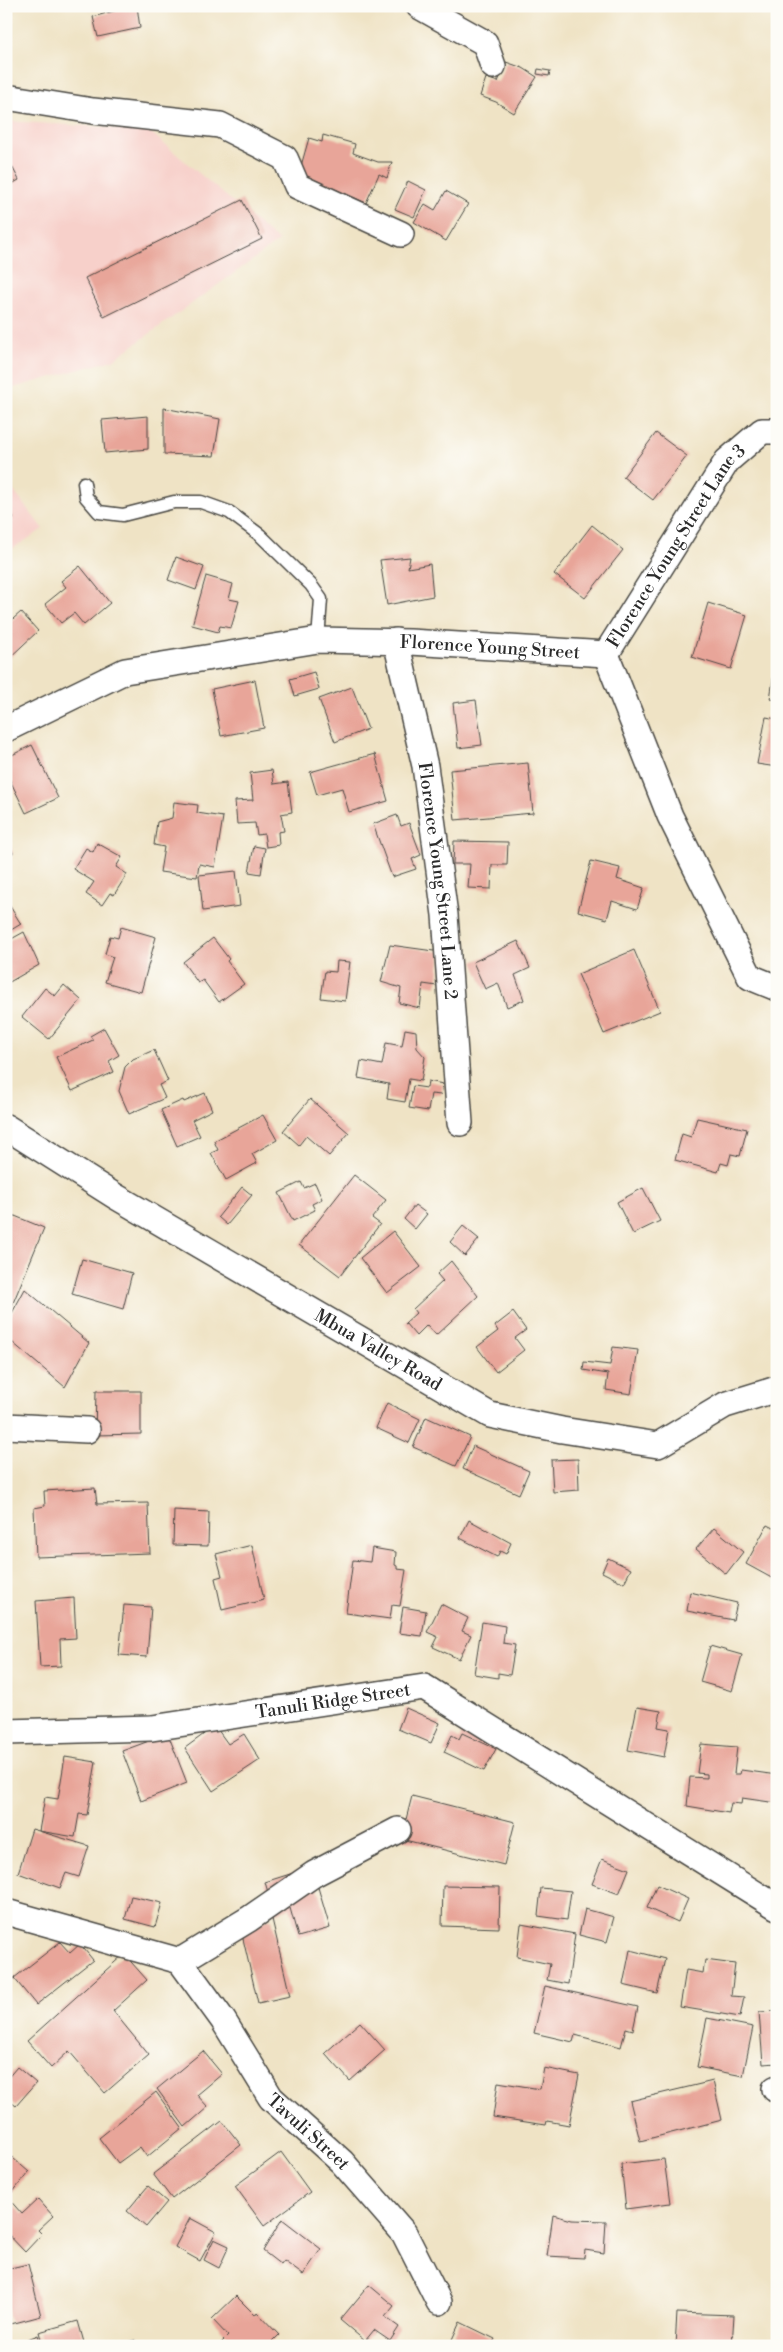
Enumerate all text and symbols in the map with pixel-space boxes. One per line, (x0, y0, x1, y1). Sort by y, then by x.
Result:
street label: Florence Young Street Lane 3 (601, 439, 750, 652)
street label: Florence Young Street (400, 630, 581, 664)
street label: Florence Young Street Lane 2 (413, 761, 463, 1000)
street label: Mbua Valley Road (311, 1304, 447, 1396)
street label: Tanuli Ridge Street (254, 1678, 412, 1724)
street label: Tavuli Street (262, 2089, 356, 2175)

